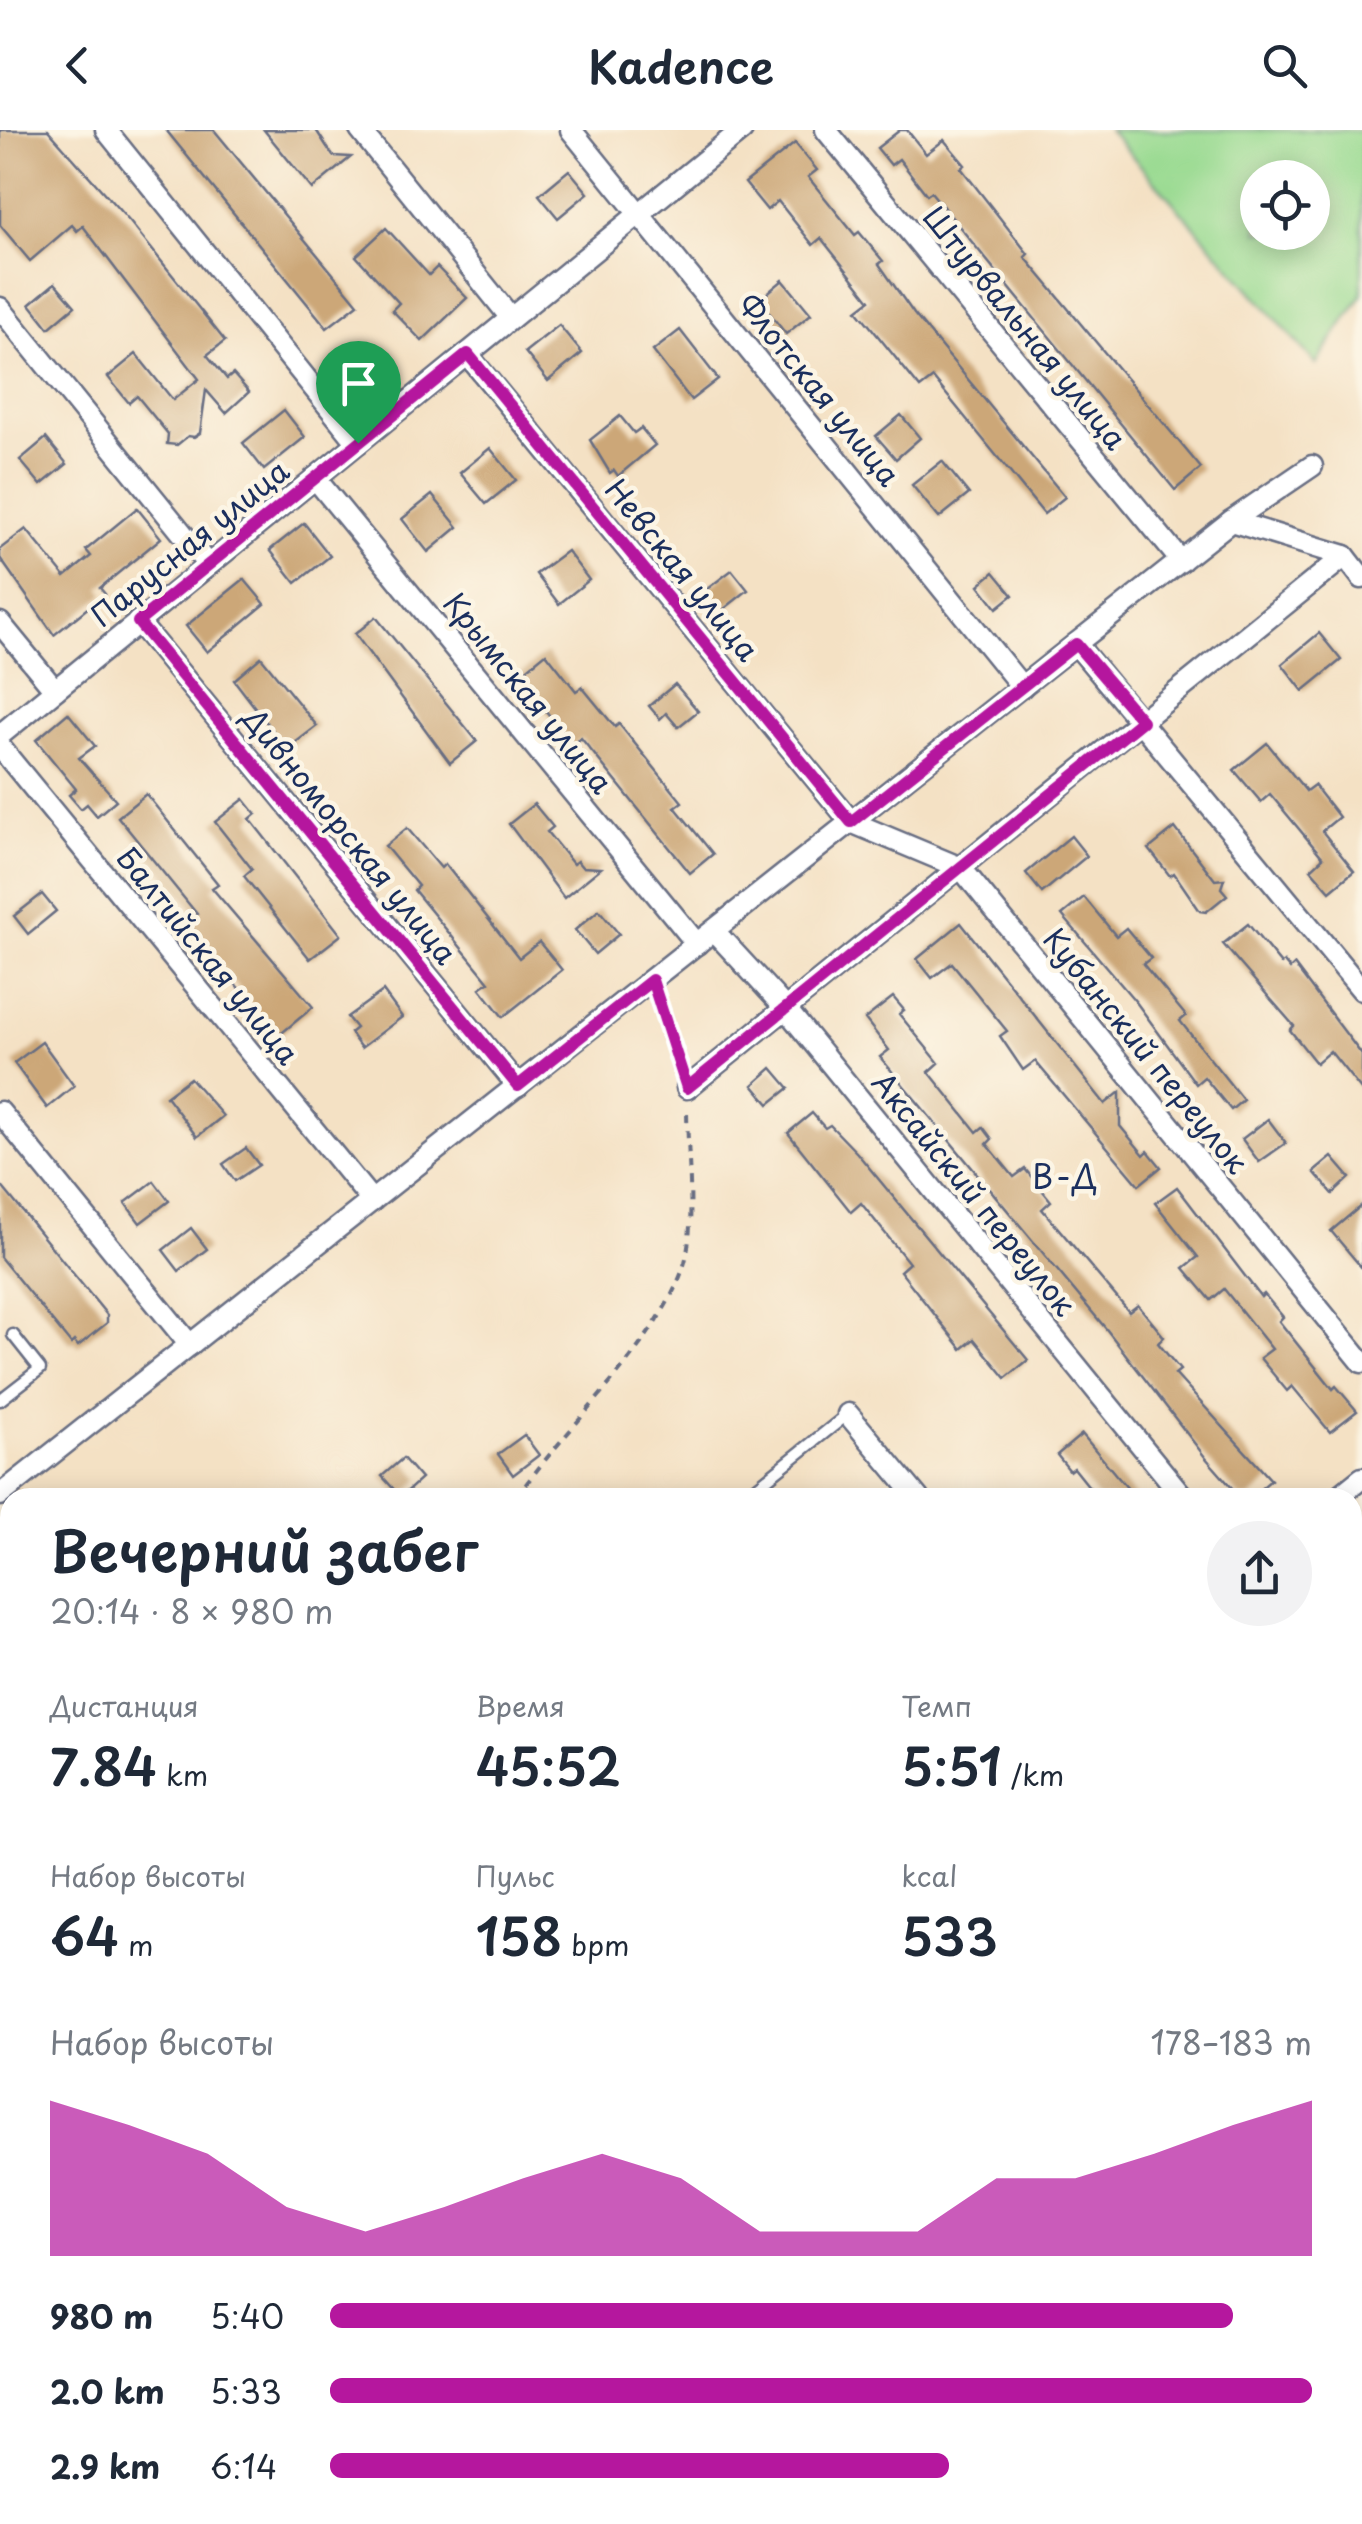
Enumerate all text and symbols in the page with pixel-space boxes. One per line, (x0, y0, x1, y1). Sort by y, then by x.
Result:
text: Kadence (588, 31, 774, 99)
icon: back (50, 38, 105, 93)
icon: search (1257, 38, 1312, 93)
map controls (1240, 160, 1330, 250)
button: locate (1240, 160, 1330, 250)
street label: Штурвальная улица (913, 195, 1139, 459)
street label: Флотская улица (728, 283, 912, 495)
pin (316, 341, 401, 444)
icon: arrive (331, 356, 386, 411)
street label: Парусная улица (80, 448, 298, 636)
street label: Невская улица (595, 468, 771, 670)
street label: Крымская улица (434, 582, 625, 803)
street label: Дивноморская улица (232, 696, 469, 973)
street label: Балтийская улица (107, 837, 311, 1074)
street label: Кубанский переулок (1034, 918, 1260, 1183)
street label: Аксайский переулок (862, 1061, 1088, 1325)
district label: В-Д (1032, 1152, 1100, 1200)
text: Вечерний забег (50, 1508, 478, 1591)
button: share (1207, 1521, 1312, 1626)
text: 20:14 · 8 × 980 m (50, 1587, 333, 1635)
text: Дистанция (50, 1684, 199, 1727)
text: Время (476, 1684, 565, 1727)
text: Темп (901, 1684, 972, 1727)
text: 7.84 (50, 1727, 157, 1803)
text: 45:52 (476, 1727, 621, 1803)
text: 5:51 (901, 1727, 1002, 1803)
text: km (157, 1753, 208, 1796)
text: /km (1002, 1753, 1064, 1796)
text: Набор высоты (50, 1854, 246, 1897)
text: Пульс (476, 1854, 555, 1897)
text: kcal (901, 1854, 957, 1897)
text: 64 (50, 1897, 119, 1973)
text: 158 (476, 1897, 562, 1973)
text: 533 (901, 1897, 998, 1973)
text: m (119, 1923, 153, 1966)
text: bpm (562, 1923, 630, 1966)
text: Набор высоты (50, 2018, 274, 2066)
text: 178–183 m (1150, 2018, 1312, 2066)
text: 980 m (50, 2292, 153, 2340)
text: 5:40 (210, 2292, 284, 2340)
text: 2.0 km (50, 2367, 165, 2415)
text: 5:33 (210, 2367, 282, 2415)
text: 2.9 km (50, 2442, 160, 2490)
text: 6:14 (210, 2442, 277, 2490)

